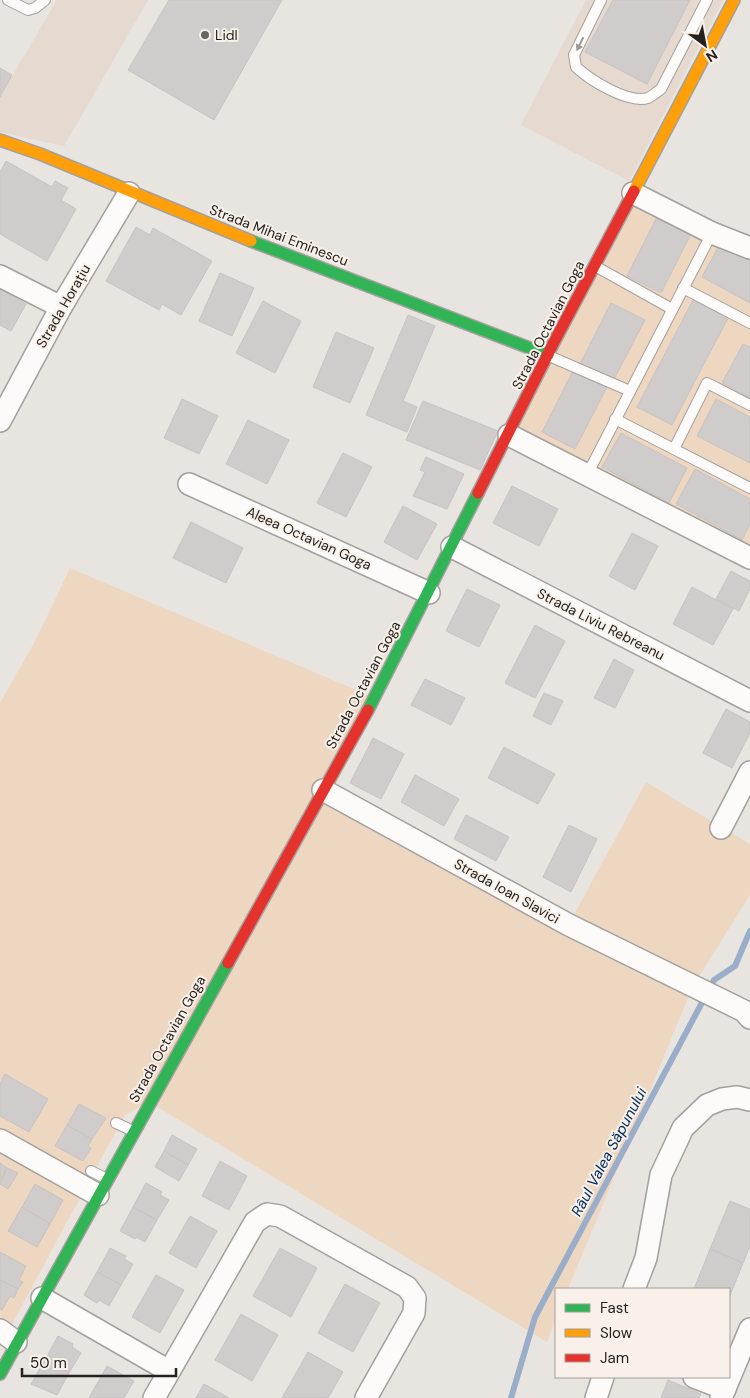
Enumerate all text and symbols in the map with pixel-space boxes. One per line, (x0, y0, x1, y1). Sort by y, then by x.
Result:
north arrow (680, 20, 730, 70)
place label: Lidl (215, 26, 238, 44)
marker: Lidl (199, 29, 211, 41)
one-way arrow (575, 37, 583, 51)
text: N (703, 46, 721, 66)
street label: Strada Mihai Eminescu (207, 200, 351, 270)
street label: Strada Octavian Goga (508, 258, 588, 392)
street label: Strada Horațiu (32, 261, 94, 351)
street label: Aleea Octavian Goga (244, 502, 374, 574)
street label: Strada Liviu Rebreanu (534, 584, 668, 664)
street label: Strada Octavian Goga (322, 618, 404, 752)
street label: Strada Ioan Slavici (451, 854, 563, 928)
street label: Strada Octavian Goga (125, 972, 209, 1106)
water label: Râul Valea Săpunului (567, 1084, 652, 1220)
legend (555, 1288, 730, 1378)
text: Fast (600, 1298, 629, 1318)
text: Slow (600, 1323, 633, 1343)
scale bar (22, 1346, 176, 1378)
text: Jam (600, 1348, 629, 1368)
text: 50 m (30, 1353, 67, 1373)

